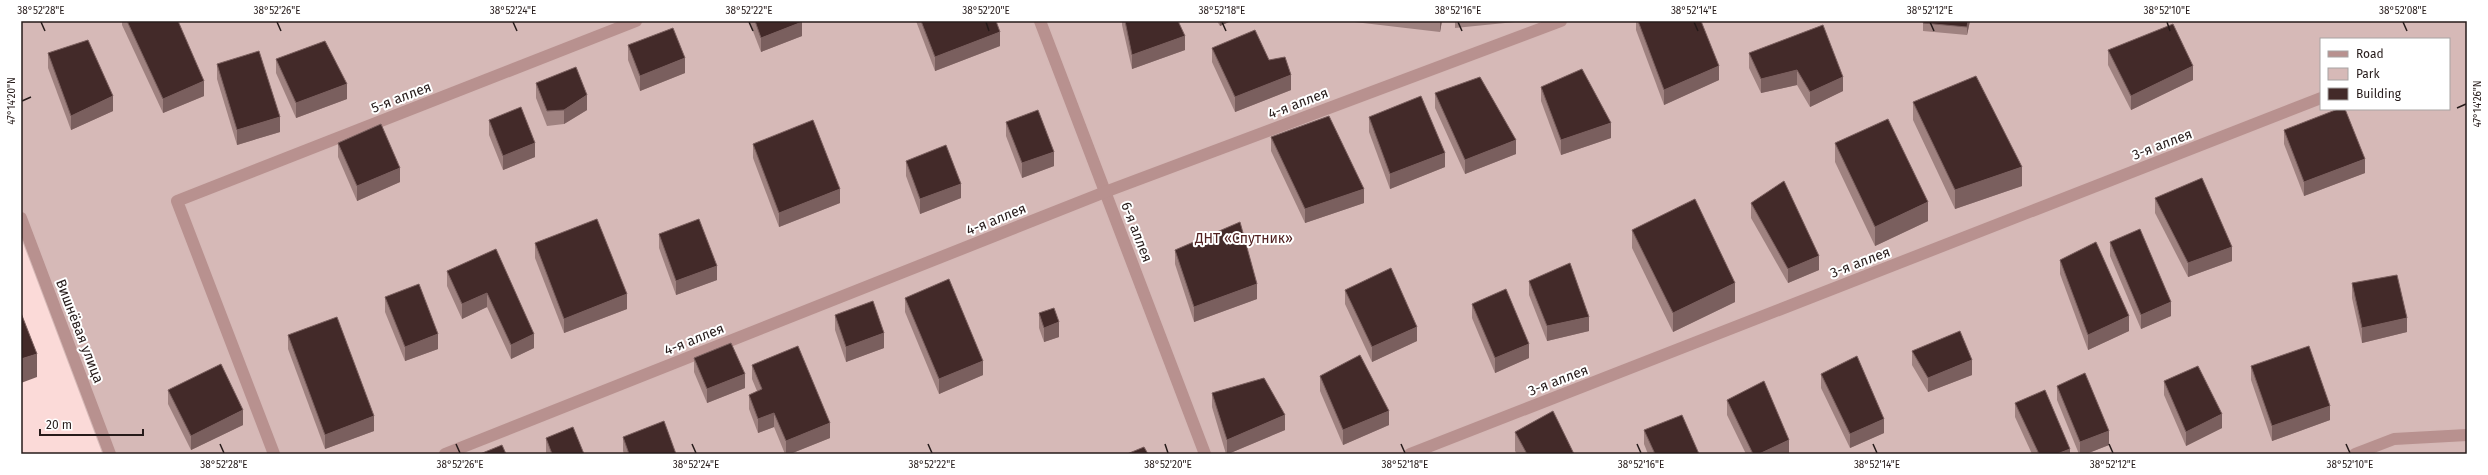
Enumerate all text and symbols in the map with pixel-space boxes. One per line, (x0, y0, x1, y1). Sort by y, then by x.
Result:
text: 38°52'28"E (17, 5, 65, 17)
text: 38°52'26"E (253, 5, 301, 17)
text: 38°52'24"E (490, 5, 536, 17)
text: 38°52'22"E (726, 5, 773, 17)
text: 38°52'20"E (962, 5, 1010, 17)
text: 38°52'18"E (1199, 5, 1245, 17)
text: 38°52'16"E (1435, 5, 1481, 17)
text: 38°52'14"E (1671, 5, 1717, 17)
text: 38°52'12"E (1907, 5, 1953, 17)
text: 38°52'10"E (2144, 5, 2190, 17)
text: 38°52'08"E (2379, 5, 2427, 17)
legend (2320, 38, 2450, 110)
text: Road (2356, 47, 2384, 61)
text: Park (2356, 67, 2380, 81)
text: 47°14'20"N (6, 77, 18, 125)
street label: 5-я аллея (369, 78, 434, 117)
text: 47°14'26"N (2472, 80, 2484, 128)
street label: 4-я аллея (1266, 84, 1331, 123)
text: Building (2356, 87, 2402, 101)
street label: 3-я аллея (2130, 125, 2195, 164)
street label: 4-я аллея (964, 200, 1029, 239)
street label: 6-я аллея (1117, 200, 1156, 265)
park label: ДНТ «Спутник» (1194, 230, 1293, 247)
street label: 3-я аллея (1828, 243, 1893, 282)
street label: Вишнёвая улица (52, 277, 107, 385)
street label: 4-я аллея (662, 320, 727, 359)
street label: 3-я аллея (1526, 361, 1591, 400)
scale bar (40, 411, 143, 437)
text: 20 m (46, 418, 72, 432)
text: 38°52'28"E (200, 459, 248, 471)
text: 38°52'26"E (436, 459, 484, 471)
text: 38°52'24"E (673, 459, 719, 471)
text: 38°52'22"E (909, 459, 956, 471)
text: 38°52'20"E (1144, 459, 1192, 471)
text: 38°52'18"E (1382, 459, 1428, 471)
text: 38°52'16"E (1618, 459, 1664, 471)
text: 38°52'14"E (1854, 459, 1900, 471)
text: 38°52'12"E (2090, 459, 2136, 471)
text: 38°52'10"E (2327, 459, 2373, 471)

